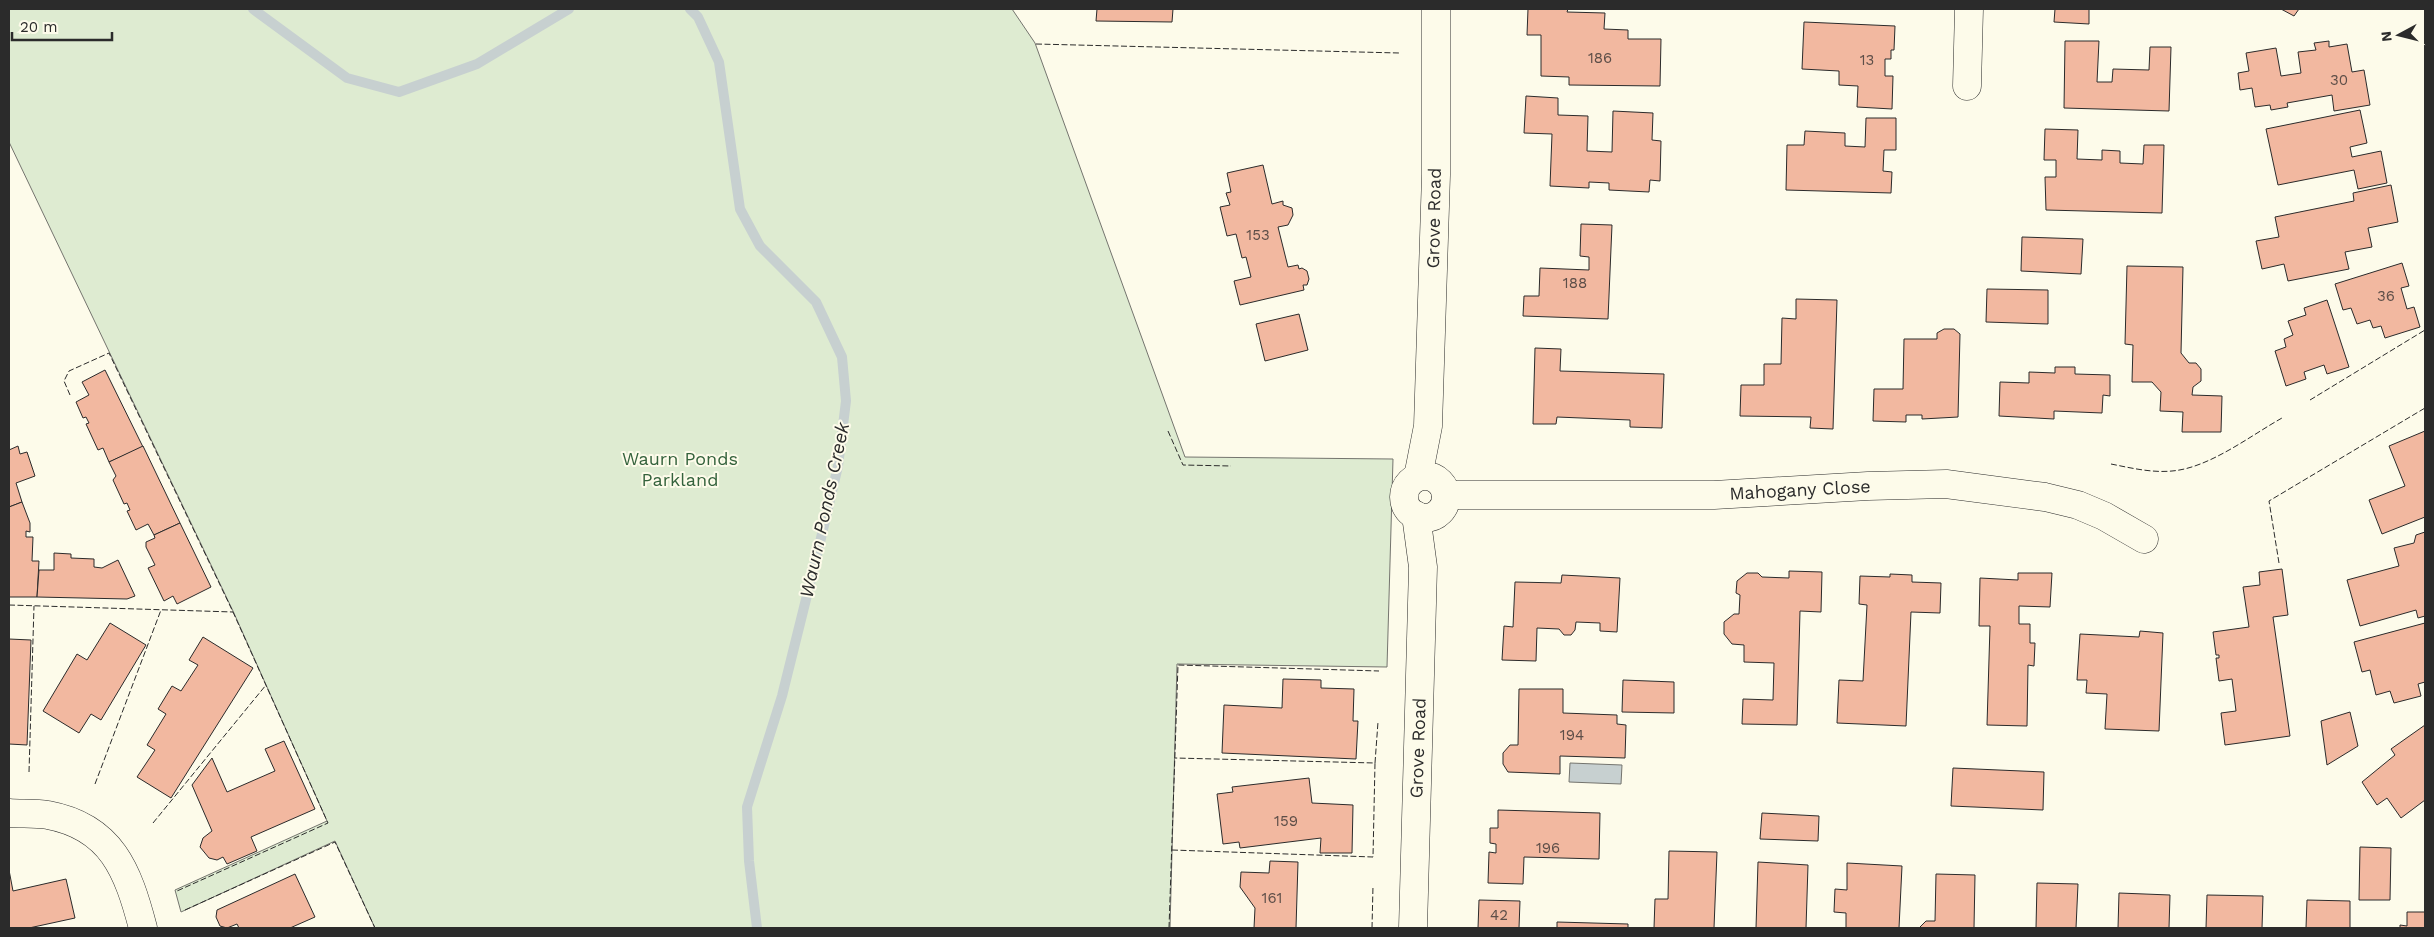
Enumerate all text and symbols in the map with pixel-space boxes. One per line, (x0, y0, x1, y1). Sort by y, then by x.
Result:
scale bar (12, 10, 112, 42)
north arrow (2374, 10, 2424, 60)
text: 20 m (20, 18, 58, 36)
text: N (2378, 30, 2395, 43)
house number: 186 (1588, 49, 1612, 67)
house number: 13 (1860, 51, 1874, 69)
house number: 30 (2330, 71, 2348, 89)
street label: Grove Road (1422, 167, 1445, 269)
house number: 153 (1246, 226, 1270, 244)
house number: 188 (1563, 274, 1587, 292)
house number: 36 (2377, 287, 2395, 305)
water label: Waurn Ponds Creek (795, 419, 855, 600)
park label: Waurn Ponds Parkland (622, 448, 738, 490)
street label: Mahogany Close (1729, 475, 1871, 504)
street label: Grove Road (1405, 697, 1430, 799)
house number: 194 (1560, 726, 1584, 744)
house number: 159 (1274, 812, 1298, 830)
house number: 196 (1536, 839, 1560, 857)
house number: 161 (1262, 889, 1282, 907)
house number: 42 (1490, 906, 1508, 924)

